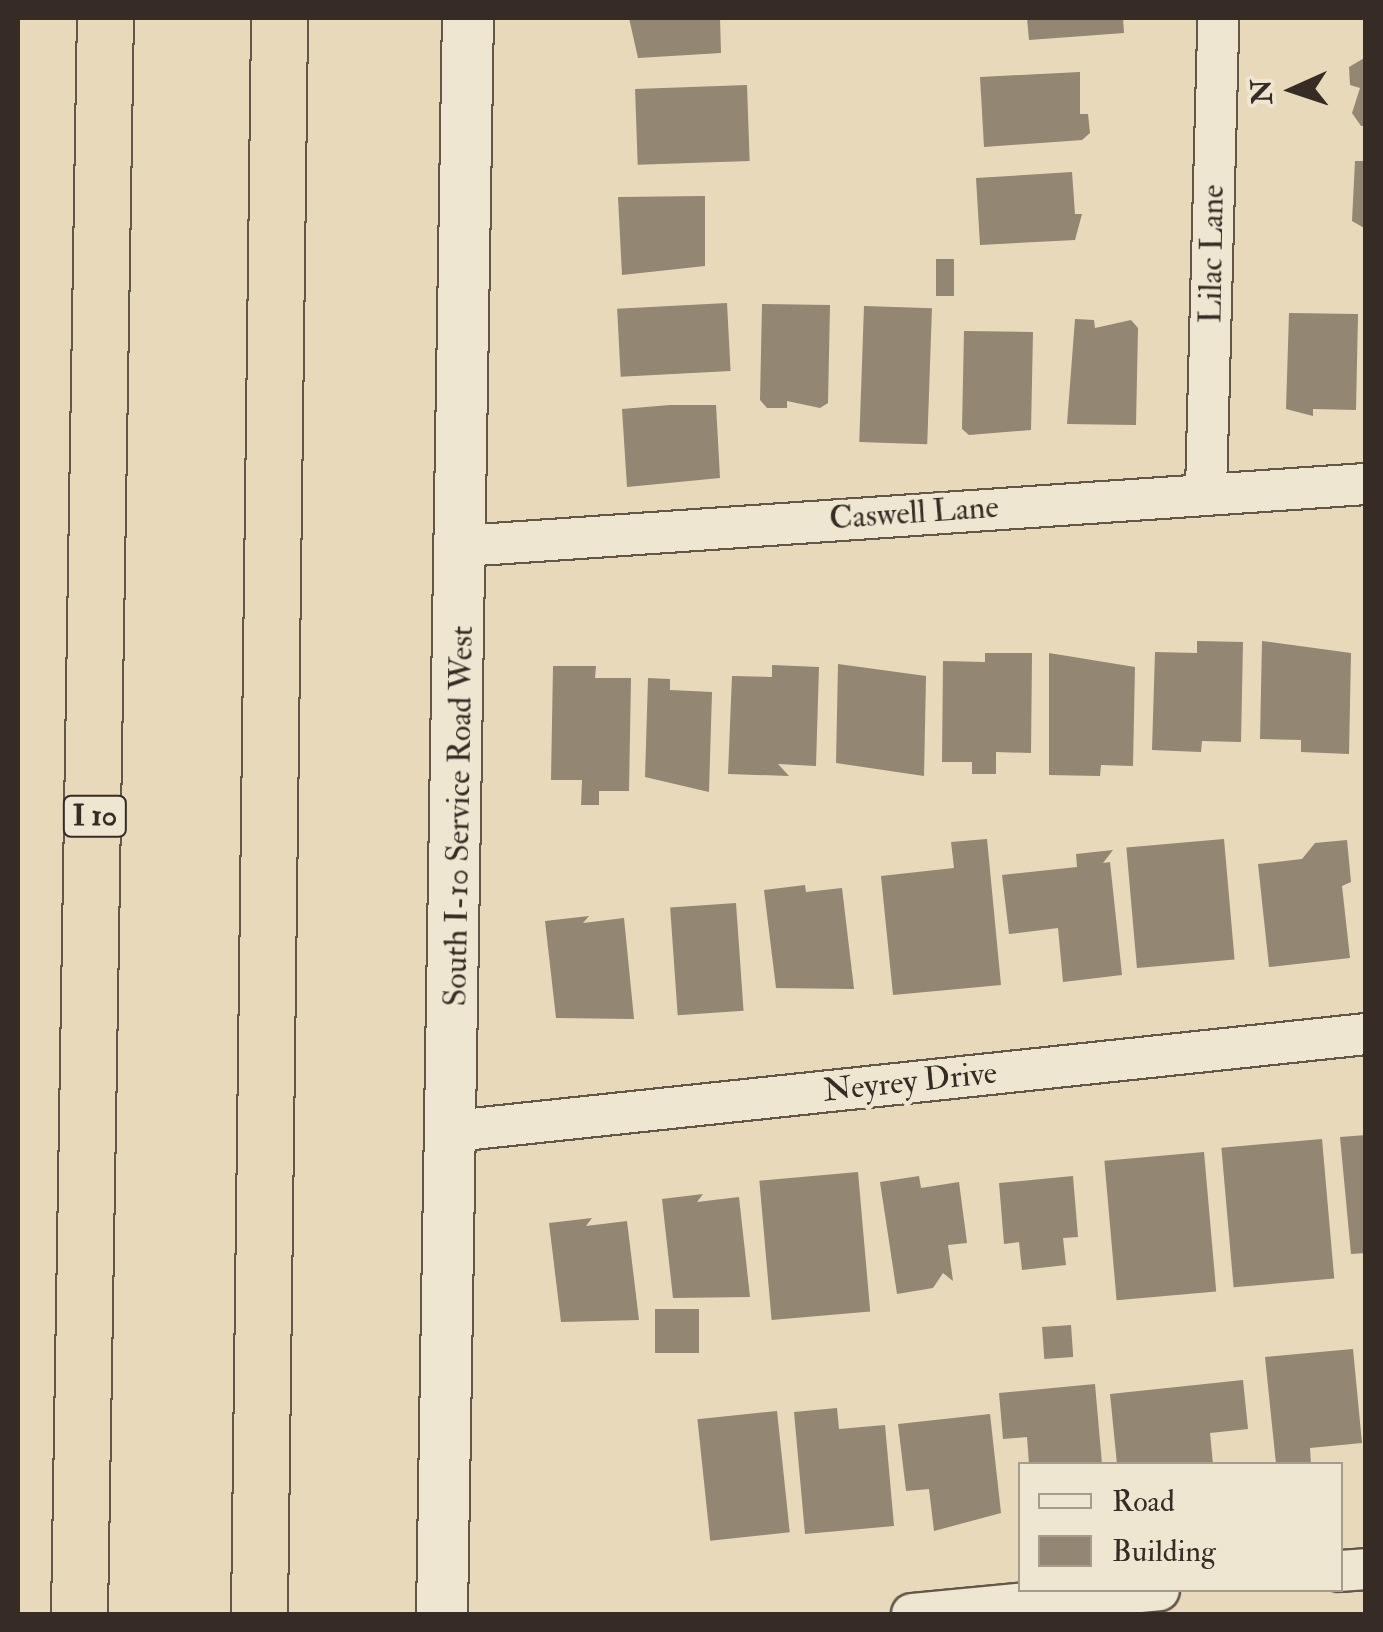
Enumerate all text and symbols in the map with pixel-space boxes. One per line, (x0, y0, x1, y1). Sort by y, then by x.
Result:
north arrow (1243, 40, 1343, 140)
text: N (1244, 78, 1281, 105)
street label: Lilac Lane (1192, 184, 1232, 324)
street label: Caswell Lane (828, 488, 1000, 538)
street label: South I-10 Service Road West (436, 625, 482, 1007)
road number: I 10 (62, 791, 128, 841)
street label: Neyrey Drive (821, 1054, 999, 1110)
legend (1018, 1462, 1343, 1592)
text: Road (1112, 1483, 1175, 1520)
text: Building (1112, 1533, 1216, 1570)

